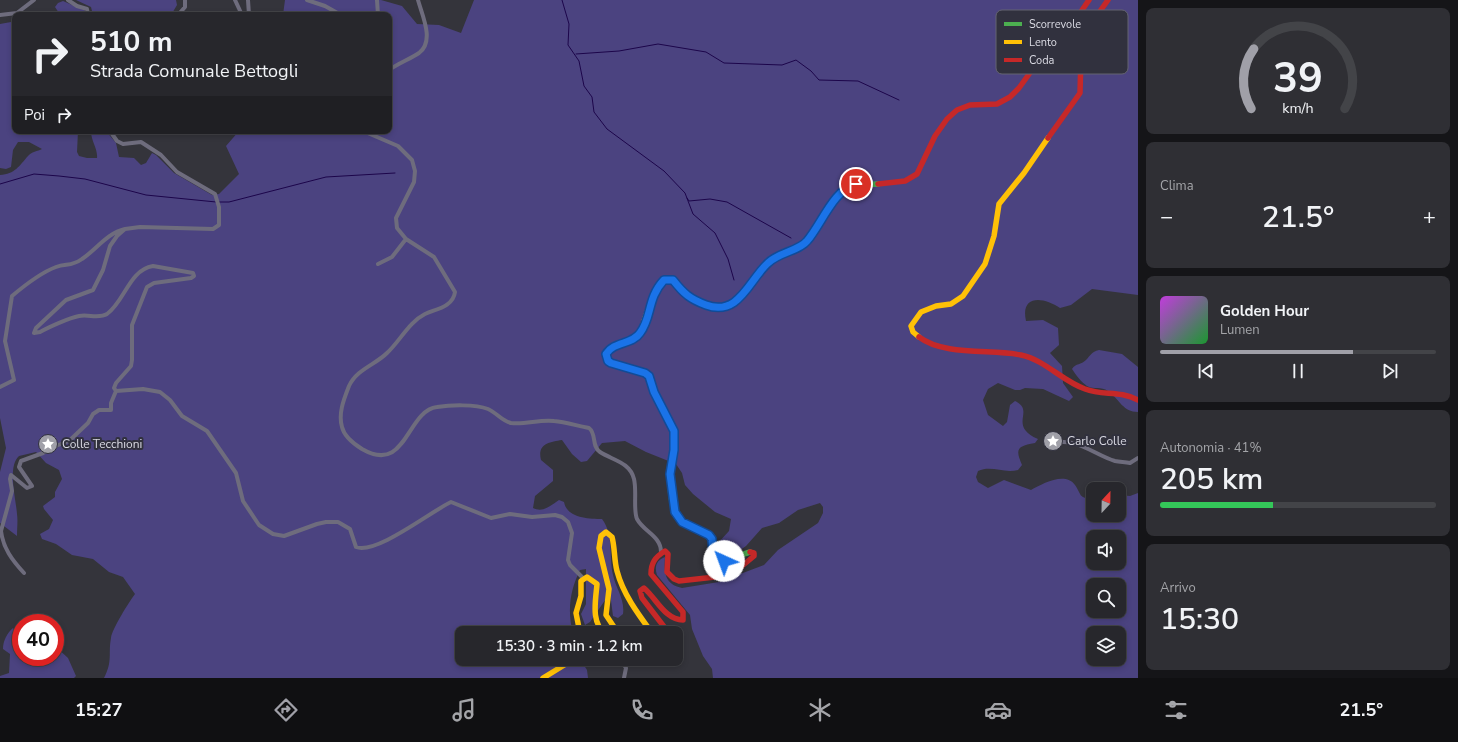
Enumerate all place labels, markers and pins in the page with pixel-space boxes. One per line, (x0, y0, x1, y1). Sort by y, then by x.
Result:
pin (839, 167, 873, 201)
place icon: Carlo Colle (1042, 430, 1064, 452)
place icon: Colle Tecchioni (37, 433, 59, 455)
place label: Carlo Colle (1067, 433, 1127, 449)
place label: Colle Tecchioni (62, 436, 142, 452)

